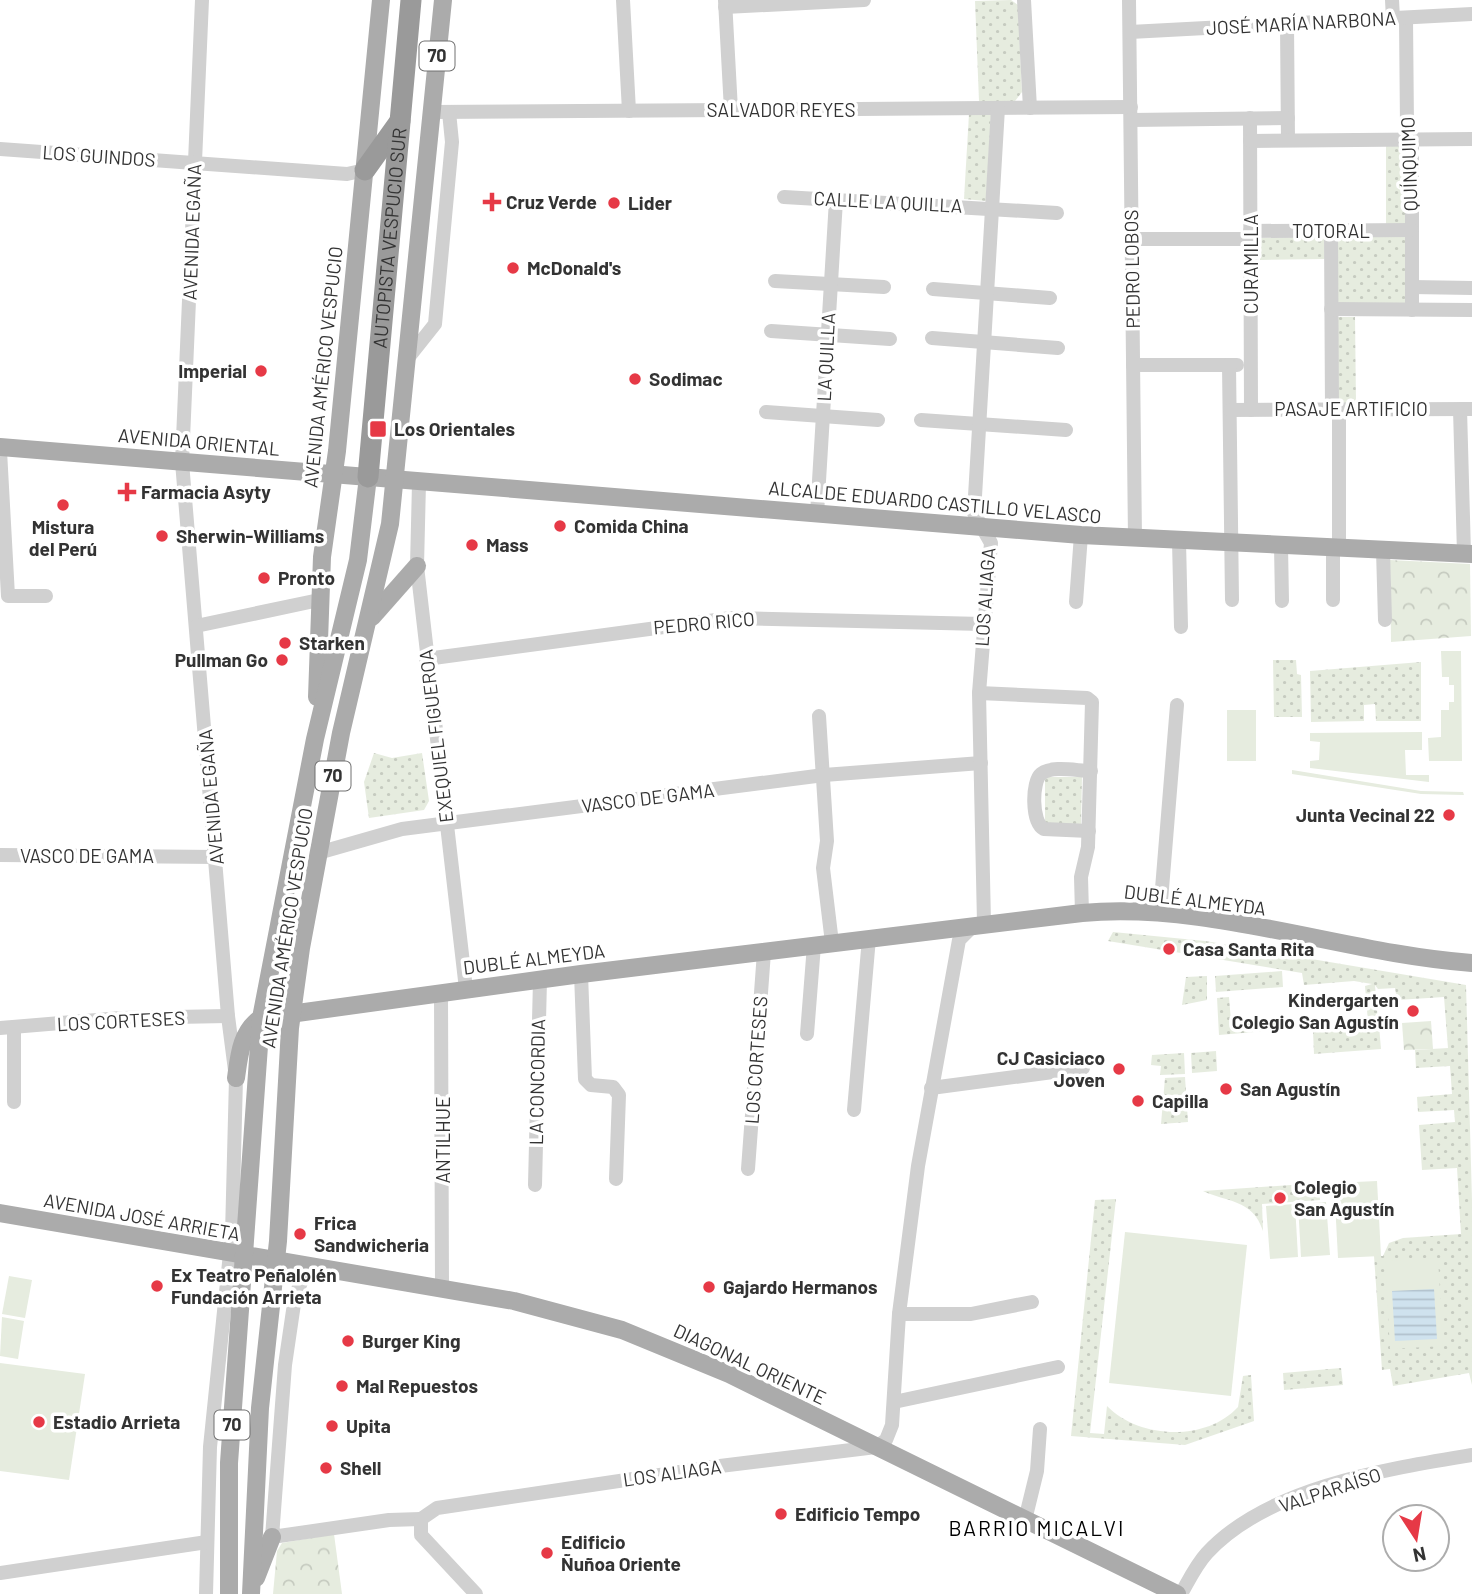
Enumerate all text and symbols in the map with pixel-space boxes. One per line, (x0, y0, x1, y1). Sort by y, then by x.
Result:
street label: JOSÉ MARÍA NARBONA (1206, 6, 1396, 39)
road number: 70 (420, 42, 454, 70)
street label: SALVADOR REYES (707, 98, 855, 121)
street label: QUÍNQUIMO (1395, 116, 1422, 212)
street label: AUTOPISTA VESPUCIO SUR (368, 127, 410, 349)
street label: LOS GUINDOS (42, 140, 156, 171)
street label: AVENIDA EGAÑA (178, 163, 205, 301)
street label: CALLE LA QUILLA (813, 186, 963, 217)
place label: Cruz Verde (506, 190, 597, 213)
place label: Lider (628, 191, 673, 214)
marker: Cruz Verde (484, 194, 500, 210)
marker: Lider (606, 195, 622, 211)
street label: PEDRO LOBOS (1119, 209, 1144, 329)
street label: CURAMILLA (1239, 214, 1262, 314)
street label: TOTORAL (1292, 219, 1370, 242)
street label: AVENIDA AMÉRICO VESPUCIO (298, 245, 347, 489)
place label: McDonald's (527, 256, 621, 279)
marker: McDonald's (505, 260, 521, 276)
street label: LA QUILLA (812, 312, 839, 402)
place label: Imperial (178, 359, 247, 382)
marker: Imperial (253, 363, 269, 379)
place label: Sodimac (649, 367, 723, 390)
marker: Sodimac (627, 371, 643, 387)
street label: PASAJE ARTIFICIO (1274, 397, 1428, 420)
place label: Los Orientales (394, 417, 515, 440)
marker: Los Orientales (368, 419, 388, 439)
street label: AVENIDA ORIENTAL (117, 423, 281, 460)
street label: ALCALDE EDUARDO CASTILLO VELASCO (768, 475, 1103, 528)
place label: Farmacia Asyty (141, 480, 271, 503)
marker: Farmacia Asyty (119, 484, 135, 500)
marker: Mistura del Perú (55, 497, 71, 513)
place label: Comida China (574, 514, 689, 537)
place label: Mistura del Perú (29, 515, 97, 560)
marker: Comida China (552, 518, 568, 534)
place label: Sherwin-Williams (176, 524, 324, 547)
marker: Sherwin-Williams (154, 528, 170, 544)
place label: Mass (486, 533, 529, 556)
marker: Mass (464, 537, 480, 553)
street label: LOS ALIAGA (970, 547, 999, 647)
place label: Pronto (278, 566, 335, 589)
marker: Pronto (256, 570, 272, 586)
street label: PEDRO RICO (652, 607, 756, 638)
place label: Starken (299, 631, 365, 654)
marker: Starken (277, 635, 293, 651)
place label: Pullman Go (175, 648, 268, 671)
street label: EXEQUIEL FIGUEROA (413, 648, 458, 824)
marker: Pullman Go (274, 652, 290, 668)
street label: AVENIDA EGAÑA (193, 728, 228, 866)
road number: 70 (316, 762, 350, 790)
street label: VASCO DE GAMA (580, 778, 716, 817)
place label: Junta Vecinal 22 (1296, 803, 1435, 826)
street label: AVENIDA AMÉRICO VESPUCIO (256, 806, 317, 1050)
marker: Junta Vecinal 22 (1441, 807, 1457, 823)
street label: VASCO DE GAMA (20, 844, 154, 867)
street label: DUBLÉ ALMEYDA (1123, 879, 1267, 920)
place label: Casa Santa Rita (1183, 937, 1314, 960)
street label: DUBLÉ ALMEYDA (462, 938, 606, 979)
marker: Casa Santa Rita (1161, 941, 1177, 957)
place label: Kindergarten Colegio San Agustín (1232, 988, 1399, 1033)
street label: LOS CORTESES (740, 995, 771, 1125)
marker: Kindergarten Colegio San Agustín (1405, 1003, 1421, 1019)
street label: LOS CORTESES (56, 1006, 186, 1035)
street label: LA CONCORDIA (524, 1019, 549, 1145)
place label: CJ Casiciaco Joven (997, 1046, 1105, 1091)
marker: CJ Casiciaco Joven (1111, 1061, 1127, 1077)
place label: San Agustín (1240, 1077, 1340, 1100)
marker: San Agustín (1218, 1081, 1234, 1097)
place label: Capilla (1152, 1089, 1208, 1112)
marker: Capilla (1130, 1093, 1146, 1109)
street label: ANTILHUE (431, 1096, 454, 1184)
place label: Colegio San Agustín (1294, 1175, 1394, 1220)
street label: AVENIDA JOSÉ ARRIETA (42, 1188, 242, 1245)
marker: Colegio San Agustín (1272, 1190, 1288, 1206)
place label: Frica Sandwicheria (314, 1211, 429, 1256)
marker: Frica Sandwicheria (292, 1226, 308, 1242)
place label: Ex Teatro Peñalolén Fundación Arrieta (171, 1263, 337, 1308)
place label: Gajardo Hermanos (723, 1275, 878, 1298)
marker: Ex Teatro Peñalolén Fundación Arrieta (149, 1278, 165, 1294)
marker: Gajardo Hermanos (701, 1279, 717, 1295)
street label: DIAGONAL ORIENTE (670, 1318, 830, 1409)
place label: Burger King (362, 1329, 461, 1352)
marker: Burger King (340, 1333, 356, 1349)
place label: Mal Repuestos (356, 1374, 478, 1397)
marker: Mal Repuestos (334, 1378, 350, 1394)
place label: Estadio Arrieta (53, 1410, 180, 1433)
road number: 70 (215, 1410, 250, 1440)
marker: Estadio Arrieta (31, 1414, 47, 1430)
place label: Upita (346, 1414, 391, 1437)
marker: Upita (324, 1418, 340, 1434)
street label: LOS ALIAGA (621, 1454, 723, 1491)
place label: Shell (340, 1456, 381, 1479)
marker: Shell (318, 1460, 334, 1476)
street label: VALPARAÍSO (1276, 1462, 1384, 1517)
place label: Edificio Tempo (795, 1502, 920, 1525)
north arrow (1381, 1503, 1451, 1573)
marker: Edificio Tempo (773, 1506, 789, 1522)
district label: BARRIO MICALVI (949, 1515, 1125, 1540)
place label: Edificio Ñuñoa Oriente (561, 1530, 681, 1575)
text: N (1411, 1543, 1428, 1568)
marker: Edificio Ñuñoa Oriente (539, 1545, 555, 1561)

